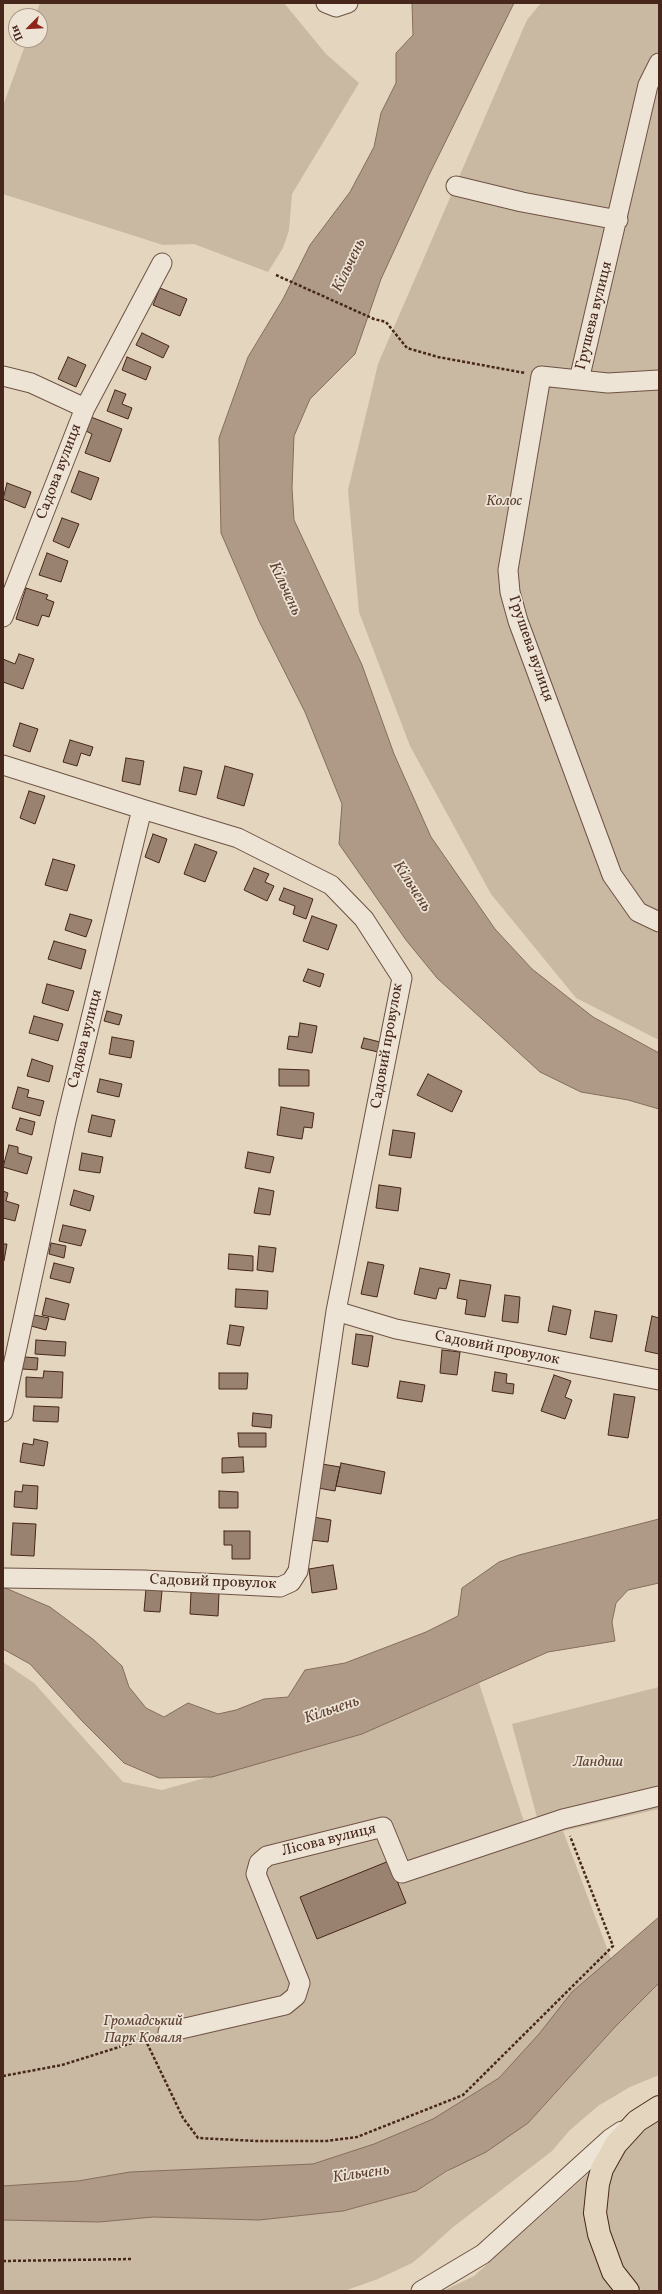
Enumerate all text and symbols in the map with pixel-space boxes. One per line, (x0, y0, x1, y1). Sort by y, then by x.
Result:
north arrow (8, 8, 48, 48)
text: Пн (7, 22, 28, 43)
water label: Кільчень (329, 236, 371, 296)
street label: Грушева вулиця (573, 260, 617, 372)
street label: Садова вулиця (34, 422, 86, 522)
park label: Колос (486, 493, 522, 511)
water label: Кільчень (263, 559, 305, 619)
street label: Грушева вулиця (503, 594, 557, 704)
water label: Кільчень (387, 858, 435, 916)
street label: Садовий провулок (368, 982, 408, 1110)
street label: Садова вулиця (65, 988, 107, 1090)
street label: Садовий провулок (433, 1328, 561, 1370)
street label: Садовий провулок (149, 1572, 277, 1594)
water label: Кільчень (302, 1693, 362, 1729)
park label: Ландиш (573, 1754, 623, 1772)
street label: Лісова вулиця (280, 1821, 378, 1861)
park label: Громадський Парк Коваля (103, 2013, 183, 2048)
water label: Кільчень (331, 2162, 391, 2188)

